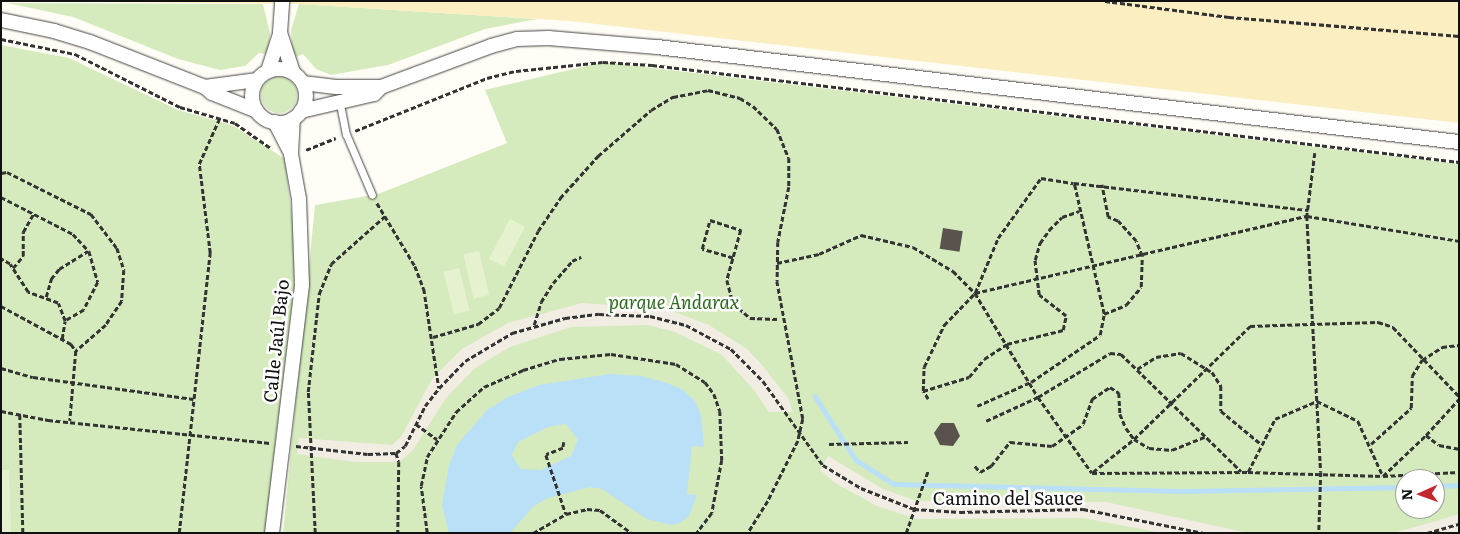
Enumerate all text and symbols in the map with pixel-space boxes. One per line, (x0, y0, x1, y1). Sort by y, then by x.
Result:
street label: Calle Jaúl Bajo (259, 278, 293, 404)
park label: parque Andarax (609, 291, 739, 313)
north arrow (1395, 469, 1445, 519)
street label: Camino del Sauce (933, 487, 1083, 509)
text: N (1396, 488, 1416, 501)

